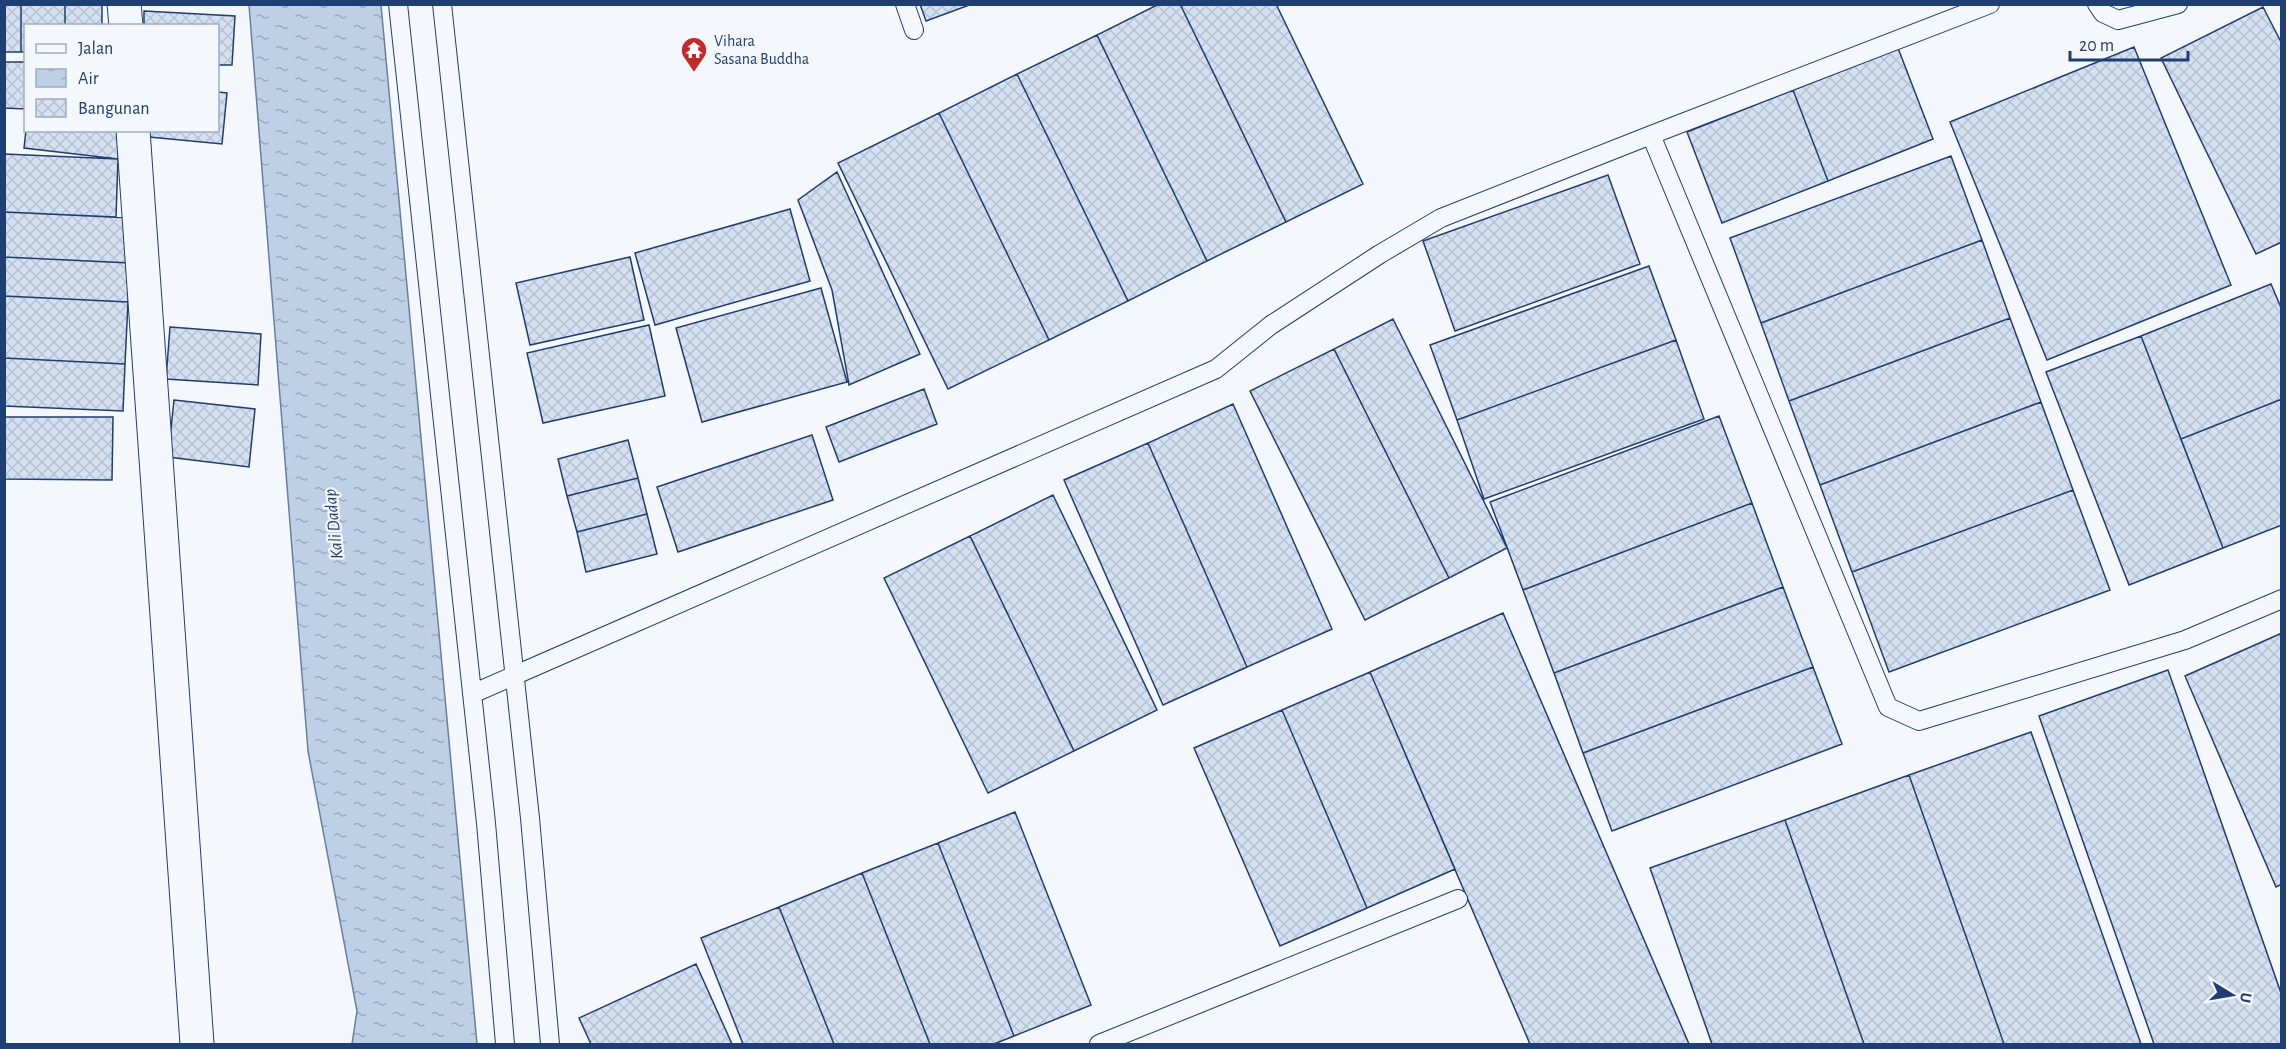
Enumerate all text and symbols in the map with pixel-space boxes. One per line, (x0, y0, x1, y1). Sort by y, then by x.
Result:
legend (24, 24, 219, 132)
scale bar (2070, 24, 2188, 62)
place label: Vihara Sasana Buddha (714, 33, 809, 67)
temple icon: Vihara Sasana Buddha (679, 35, 709, 73)
text: 20 m (2079, 37, 2114, 55)
text: Jalan (78, 40, 113, 58)
text: Air (78, 70, 99, 88)
text: Bangunan (78, 100, 150, 118)
water label: Kali Dadap (321, 488, 347, 560)
north arrow (2202, 965, 2262, 1025)
text: U (2237, 991, 2255, 1004)

